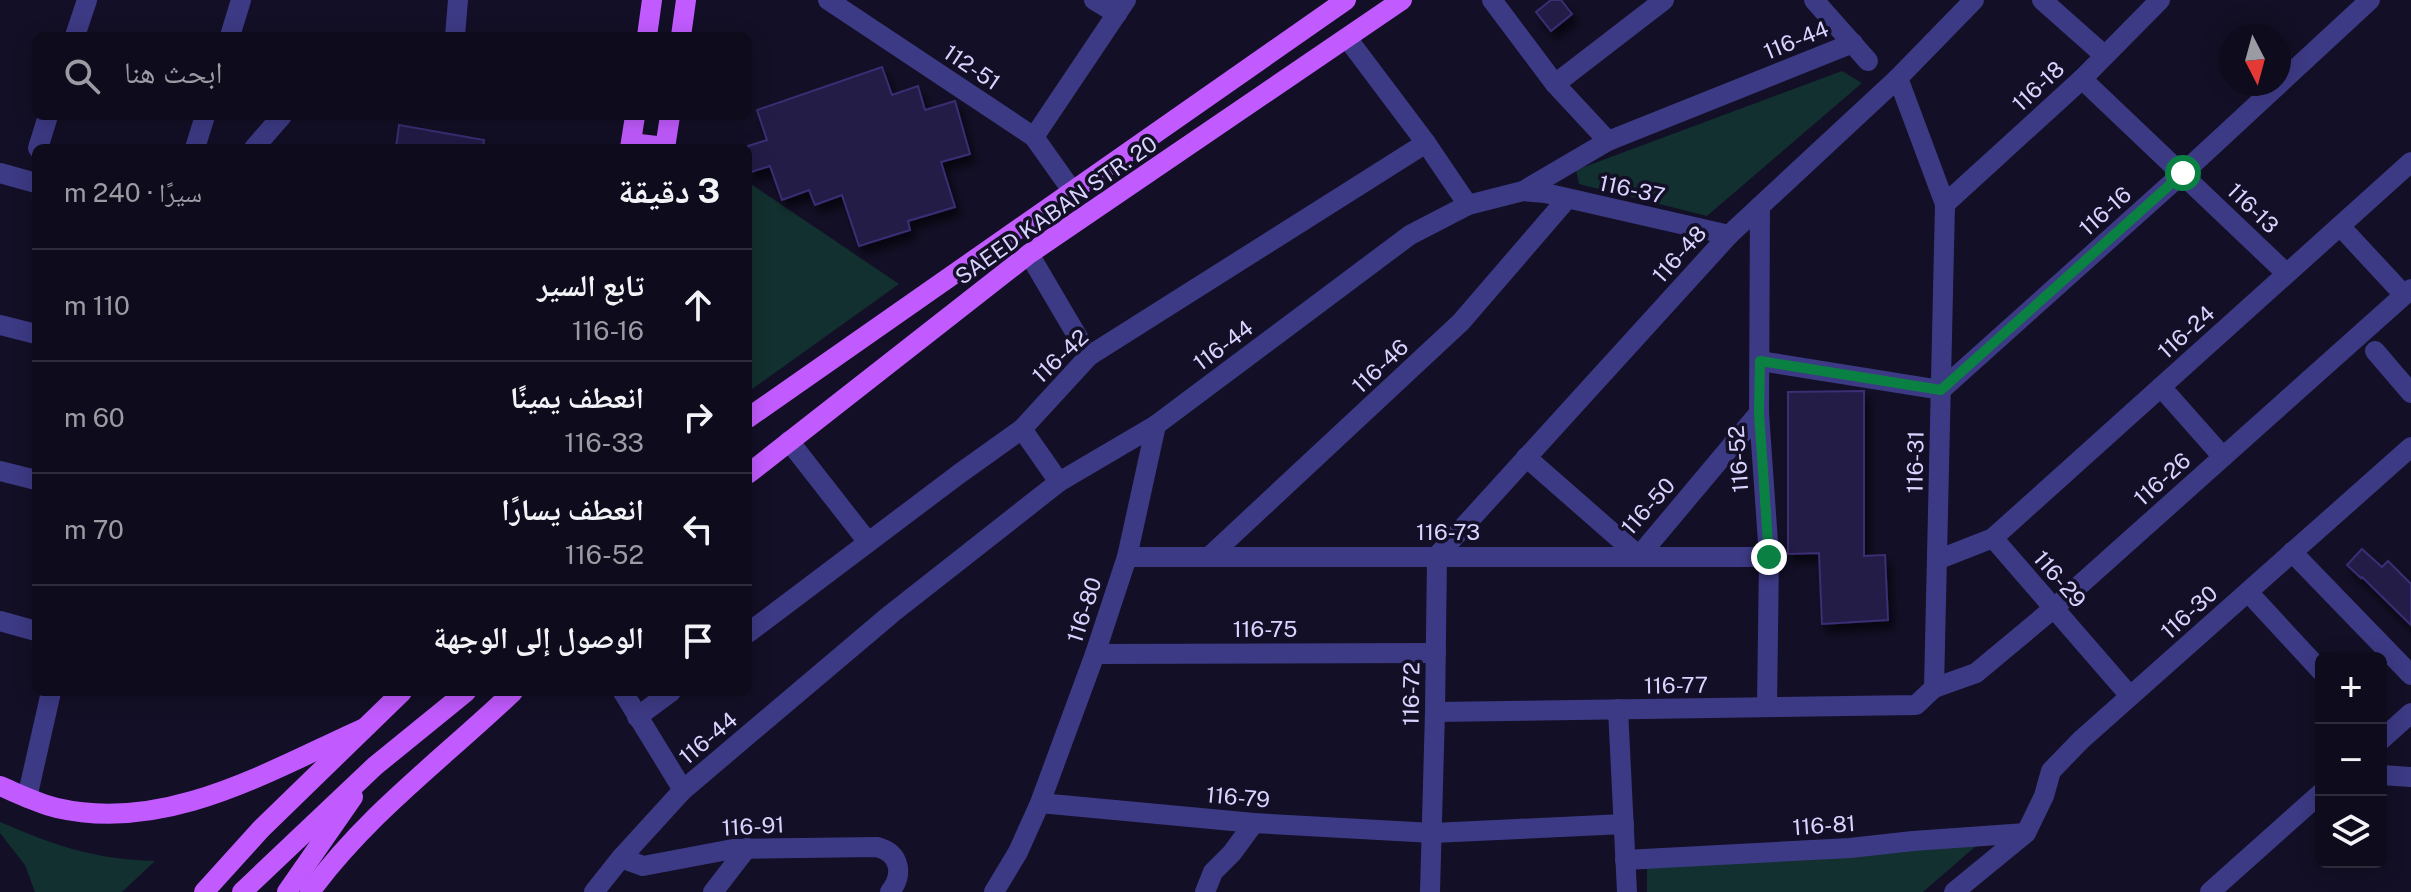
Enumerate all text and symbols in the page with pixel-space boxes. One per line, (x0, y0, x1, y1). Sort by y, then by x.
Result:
street label: 116-44 (1760, 15, 1832, 65)
north arrow (2219, 24, 2291, 96)
search box (32, 32, 752, 120)
street label: 112-51 (939, 39, 1005, 95)
icon: search (60, 54, 104, 98)
text: ابحث هنا (124, 54, 223, 90)
street label: 116-18 (2007, 56, 2069, 116)
street label: SAEED KABAN STR. 20 (950, 130, 1162, 290)
route start (2165, 155, 2201, 191)
street label: 116-37 (1597, 169, 1667, 209)
text: 3 دقيقة (618, 171, 720, 211)
text: سيرًا · 240 m (64, 177, 202, 208)
street label: 116-13 (2222, 177, 2284, 239)
street label: 116-16 (2074, 181, 2136, 241)
street label: 116-48 (1647, 220, 1711, 288)
text: تابع السير (537, 267, 644, 303)
icon: ahead (676, 283, 720, 327)
text: 110 m (64, 290, 130, 321)
street label: 116-24 (2152, 300, 2220, 364)
street label: 116-44 (1188, 314, 1258, 376)
text: 116-16 (572, 315, 644, 346)
street label: 116-42 (1027, 324, 1093, 388)
street label: 116-46 (1346, 333, 1414, 399)
text: انعطف يمينًا (510, 379, 644, 415)
icon: right (676, 395, 720, 439)
text: 60 m (64, 402, 125, 433)
street label: 116-52 (1723, 425, 1753, 493)
text: 116-33 (564, 427, 644, 458)
street label: 116-31 (1901, 430, 1929, 494)
street label: 116-26 (2129, 447, 2195, 511)
street label: 116-50 (1616, 472, 1680, 540)
text: انعطف يسارًا (501, 491, 644, 527)
icon: left (676, 507, 720, 551)
text: 70 m (64, 514, 124, 545)
street label: 116-73 (1416, 519, 1480, 545)
text: 116-52 (565, 539, 644, 570)
route end (1751, 539, 1787, 575)
street label: 116-29 (2028, 545, 2092, 613)
street label: 116-80 (1061, 574, 1107, 646)
street label: 116-30 (2155, 580, 2223, 644)
street label: 116-75 (1233, 616, 1297, 642)
text: الوصول إلى الوجهة (433, 619, 644, 655)
icon: arrive (676, 619, 720, 663)
map controls (2315, 652, 2387, 868)
button: + (2315, 652, 2387, 724)
street label: 116-72 (1397, 662, 1425, 726)
street label: 116-77 (1644, 671, 1708, 699)
street label: 116-44 (674, 706, 742, 770)
button: − (2315, 724, 2387, 796)
street label: 116-79 (1205, 781, 1271, 813)
button: layers (2315, 796, 2387, 868)
street label: 116-81 (1792, 810, 1856, 840)
street label: 116-91 (721, 811, 785, 841)

